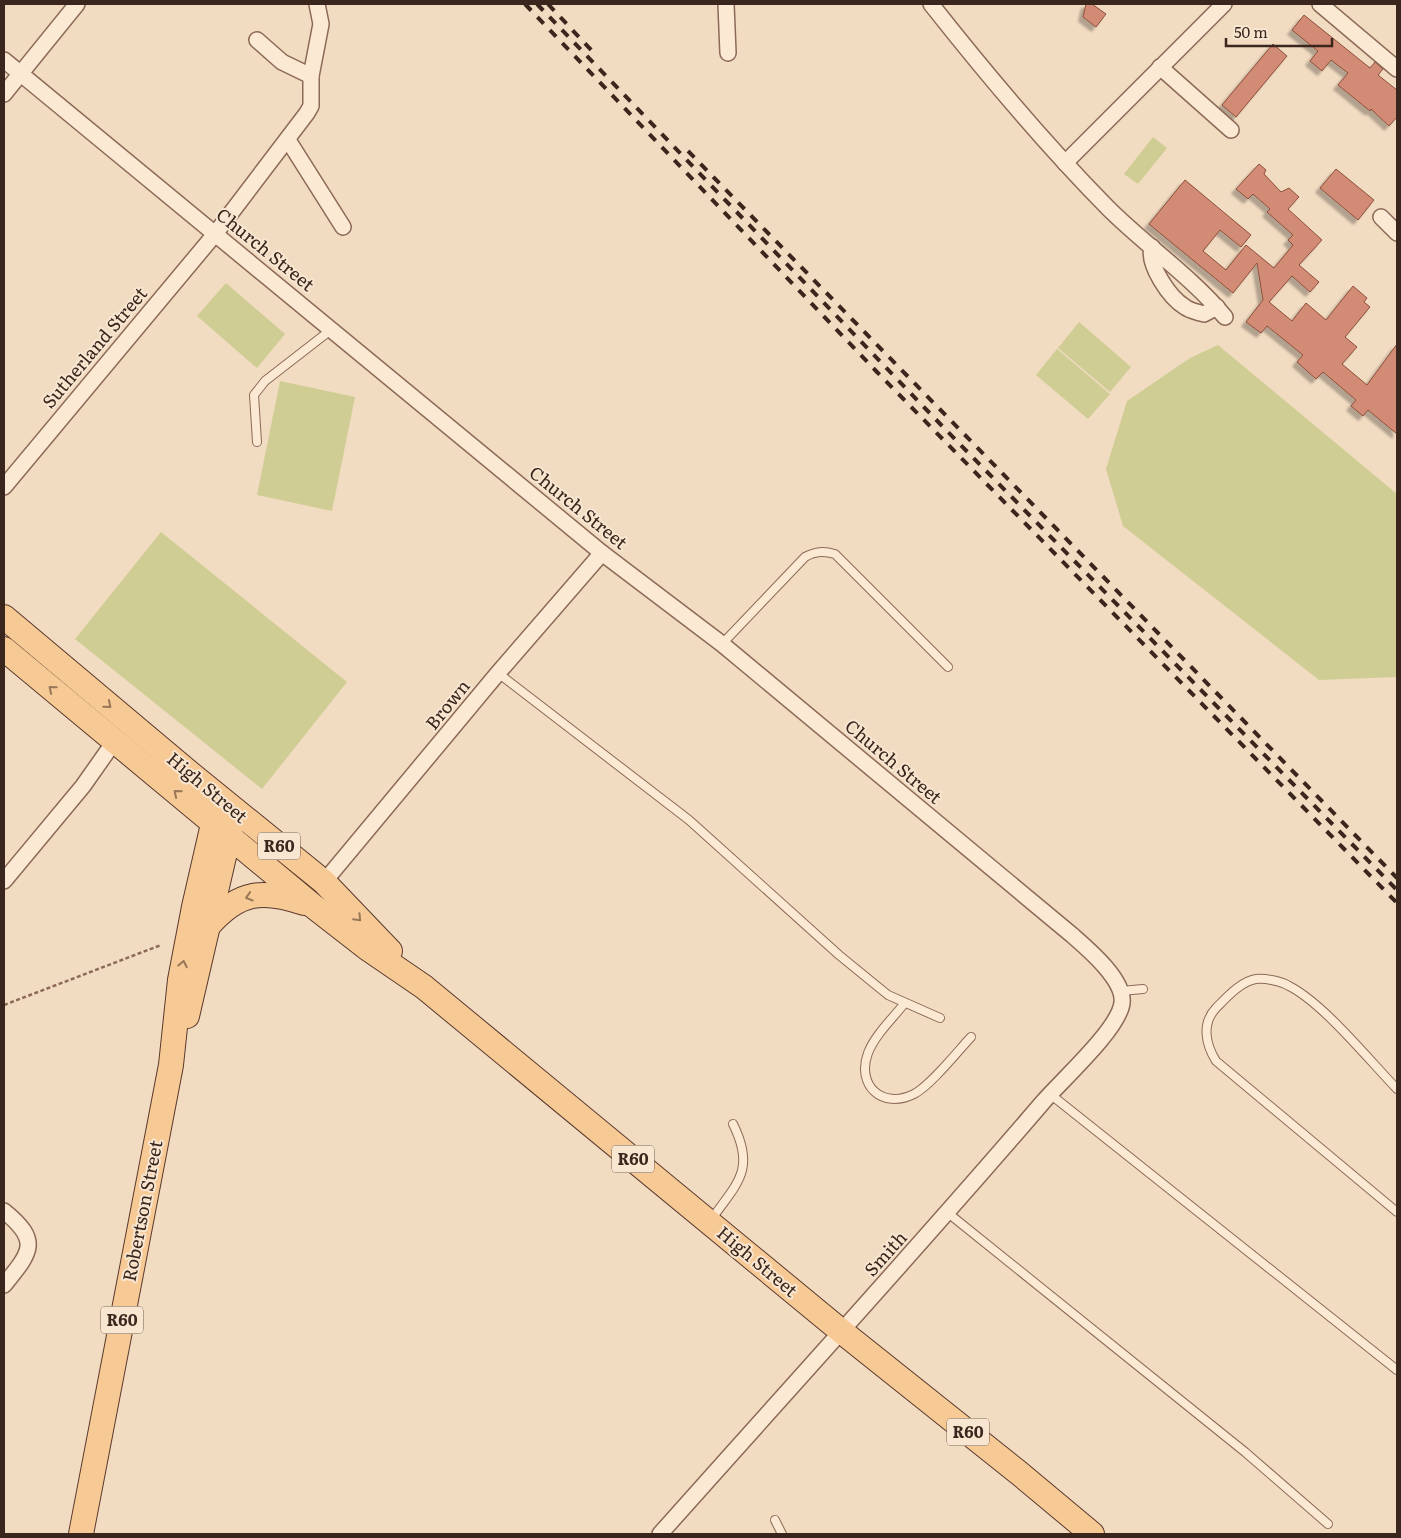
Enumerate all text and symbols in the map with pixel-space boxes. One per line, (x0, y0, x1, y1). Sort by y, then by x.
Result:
scale bar (1226, 15, 1332, 47)
text: 50 m (1234, 20, 1268, 43)
street label: Church Street (211, 201, 321, 297)
street label: Sutherland Street (35, 280, 153, 414)
street label: Church Street (524, 459, 634, 555)
street label: Brown (418, 673, 476, 735)
one-way arrow (49, 687, 58, 695)
one-way arrow (102, 699, 111, 707)
street label: Church Street (840, 712, 949, 810)
street label: High Street (162, 745, 255, 829)
one-way arrow (174, 791, 183, 799)
road number: R60 (258, 832, 300, 859)
one-way arrow (245, 891, 253, 901)
one-way arrow (352, 912, 361, 921)
one-way arrow (177, 960, 187, 969)
street label: Robertson Street (115, 1137, 169, 1284)
road number: R60 (612, 1146, 654, 1172)
street label: High Street (712, 1219, 805, 1303)
street label: Smith (857, 1224, 913, 1282)
road number: R60 (101, 1306, 143, 1334)
road number: R60 (947, 1418, 989, 1445)

